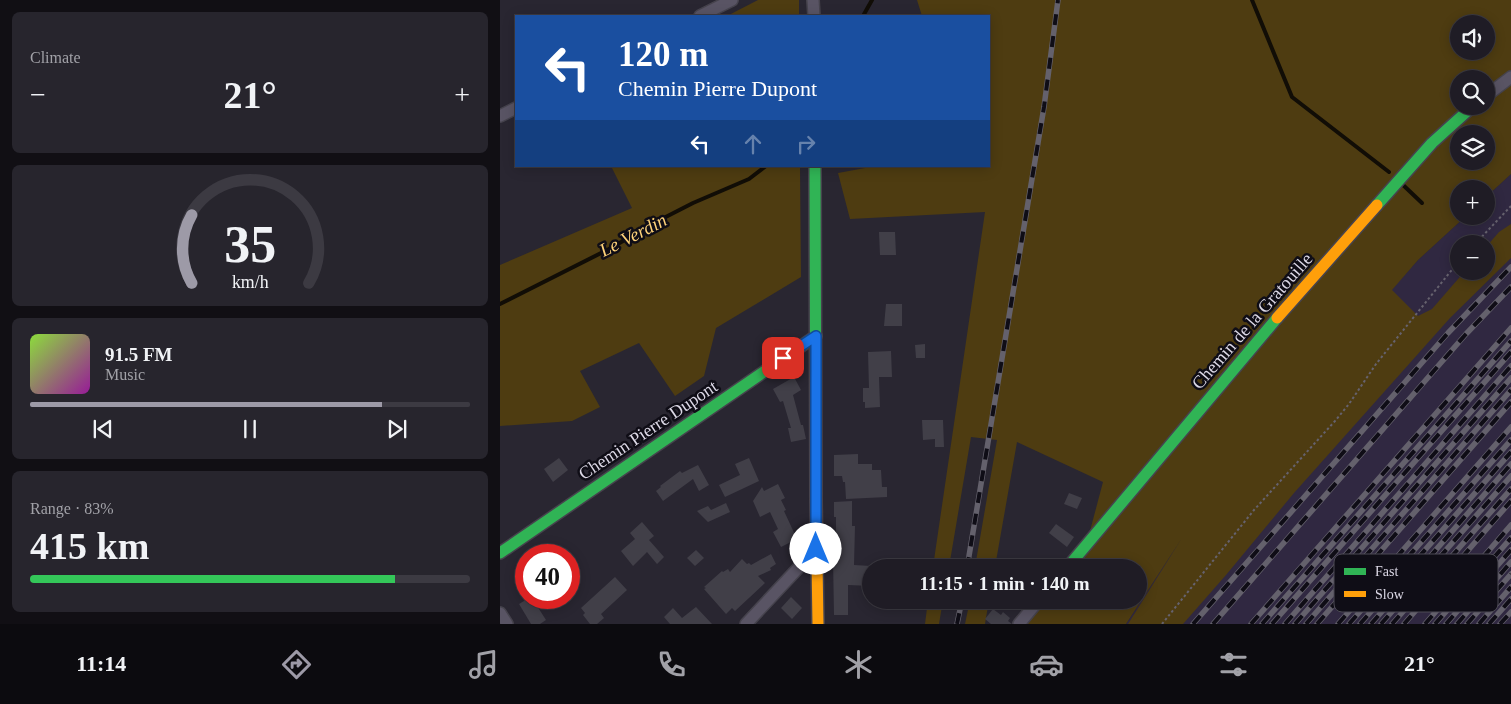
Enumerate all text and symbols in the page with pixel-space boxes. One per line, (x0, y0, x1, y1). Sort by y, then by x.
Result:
map controls (1450, 15, 1495, 280)
button: sound (1450, 15, 1495, 60)
icon: left (535, 35, 600, 100)
text: 120 m (618, 35, 708, 74)
text: Climate (30, 49, 81, 66)
button: search (1450, 70, 1495, 115)
text: 21° (223, 74, 277, 116)
text: Chemin Pierre Dupont (618, 76, 817, 101)
text: − (30, 79, 46, 110)
text: + (454, 79, 470, 110)
button: layers (1450, 125, 1495, 170)
icon: left (686, 130, 714, 158)
icon: ahead (739, 130, 767, 158)
icon: right (792, 130, 820, 158)
button: + (1450, 180, 1495, 225)
water label: Le Verdin (595, 209, 670, 261)
text: 35 (224, 216, 276, 273)
button: − (1450, 235, 1495, 280)
street label: Chemin de la Gratouille (1188, 249, 1316, 393)
text: km/h (232, 272, 268, 292)
pin (762, 337, 804, 379)
text: 91.5 FM (105, 344, 173, 365)
icon: arrive (769, 344, 797, 372)
text: Music (105, 366, 145, 383)
street label: Chemin Pierre Dupont (575, 376, 721, 484)
icon: previous (89, 415, 117, 443)
icon: pause (236, 415, 264, 443)
icon: next (383, 415, 411, 443)
text: Range · 83% (30, 500, 114, 517)
position arrow (789, 522, 841, 574)
text: 415 km (30, 525, 149, 567)
speed limit sign: 40 (515, 544, 580, 609)
legend (1334, 554, 1498, 612)
text: Fast (1375, 564, 1398, 579)
text: 11:15 · 1 min · 140 m (920, 573, 1089, 594)
text: Slow (1375, 587, 1405, 602)
icon: directions (279, 647, 314, 682)
icon: music (466, 647, 501, 682)
icon: phone (654, 647, 689, 682)
icon: climate (841, 647, 876, 682)
icon: car (1029, 647, 1064, 682)
icon: filters (1216, 647, 1251, 682)
text: 11:14 (76, 651, 126, 676)
text: 21° (1404, 651, 1435, 676)

